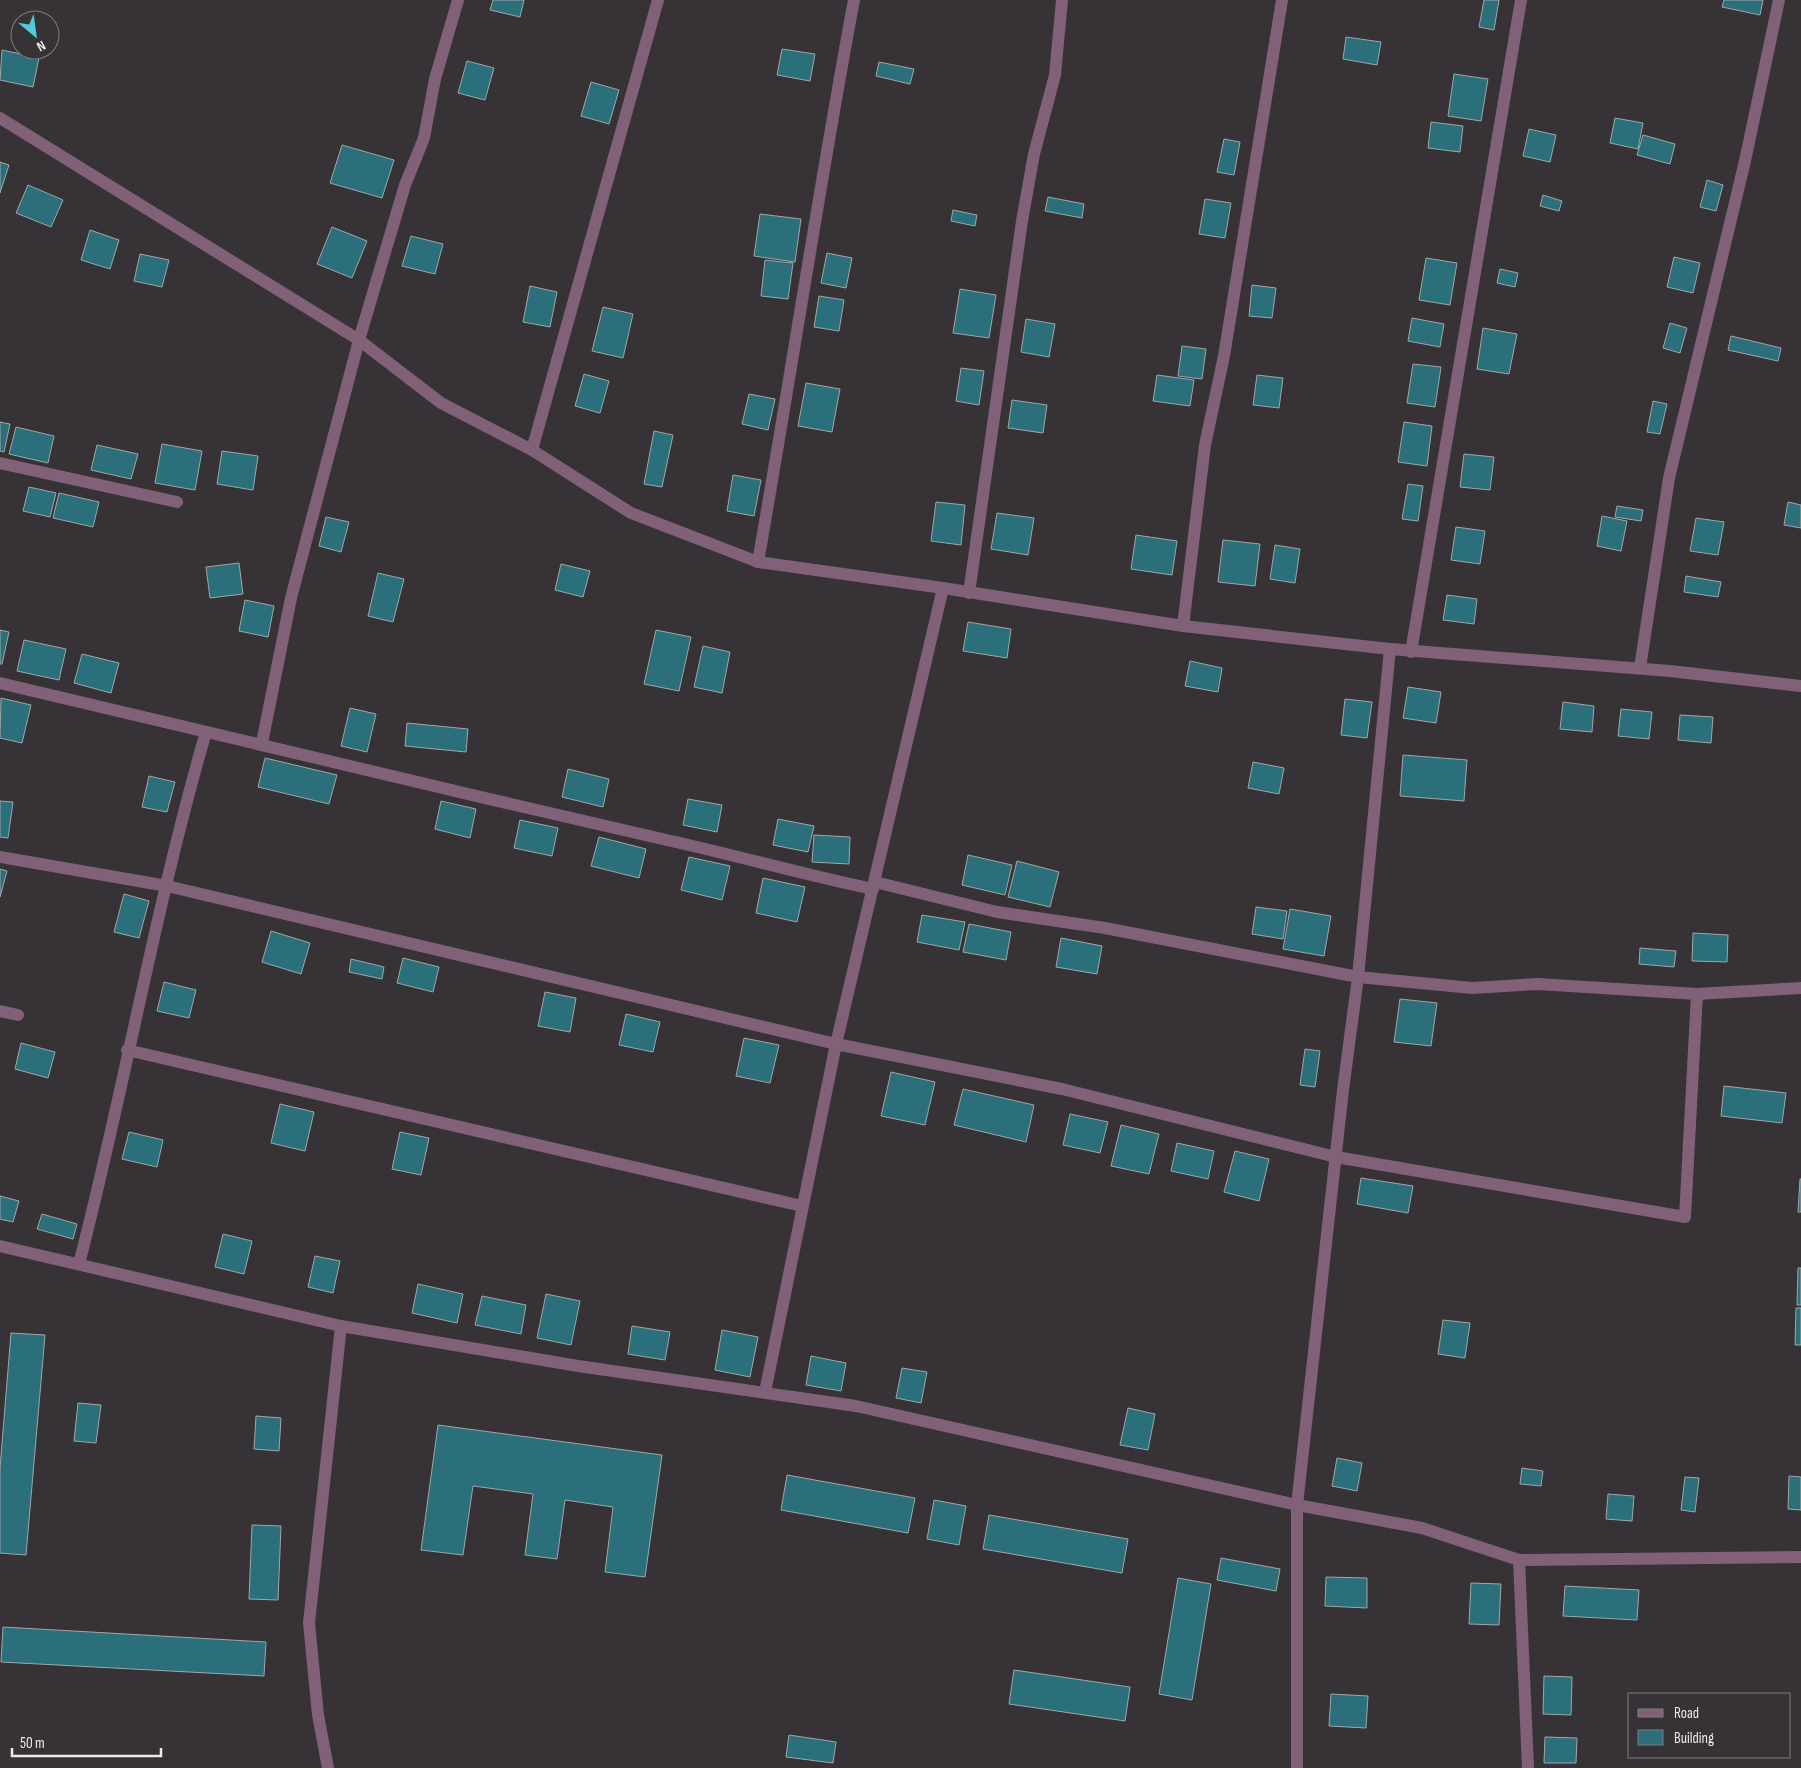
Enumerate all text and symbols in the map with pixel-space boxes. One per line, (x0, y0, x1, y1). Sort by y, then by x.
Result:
north arrow (10, 10, 60, 60)
text: N (34, 37, 48, 55)
legend (1628, 1693, 1791, 1758)
text: Road (1674, 1704, 1699, 1723)
scale bar (12, 1726, 161, 1758)
text: Building (1674, 1729, 1714, 1748)
text: 50 m (20, 1734, 45, 1753)

